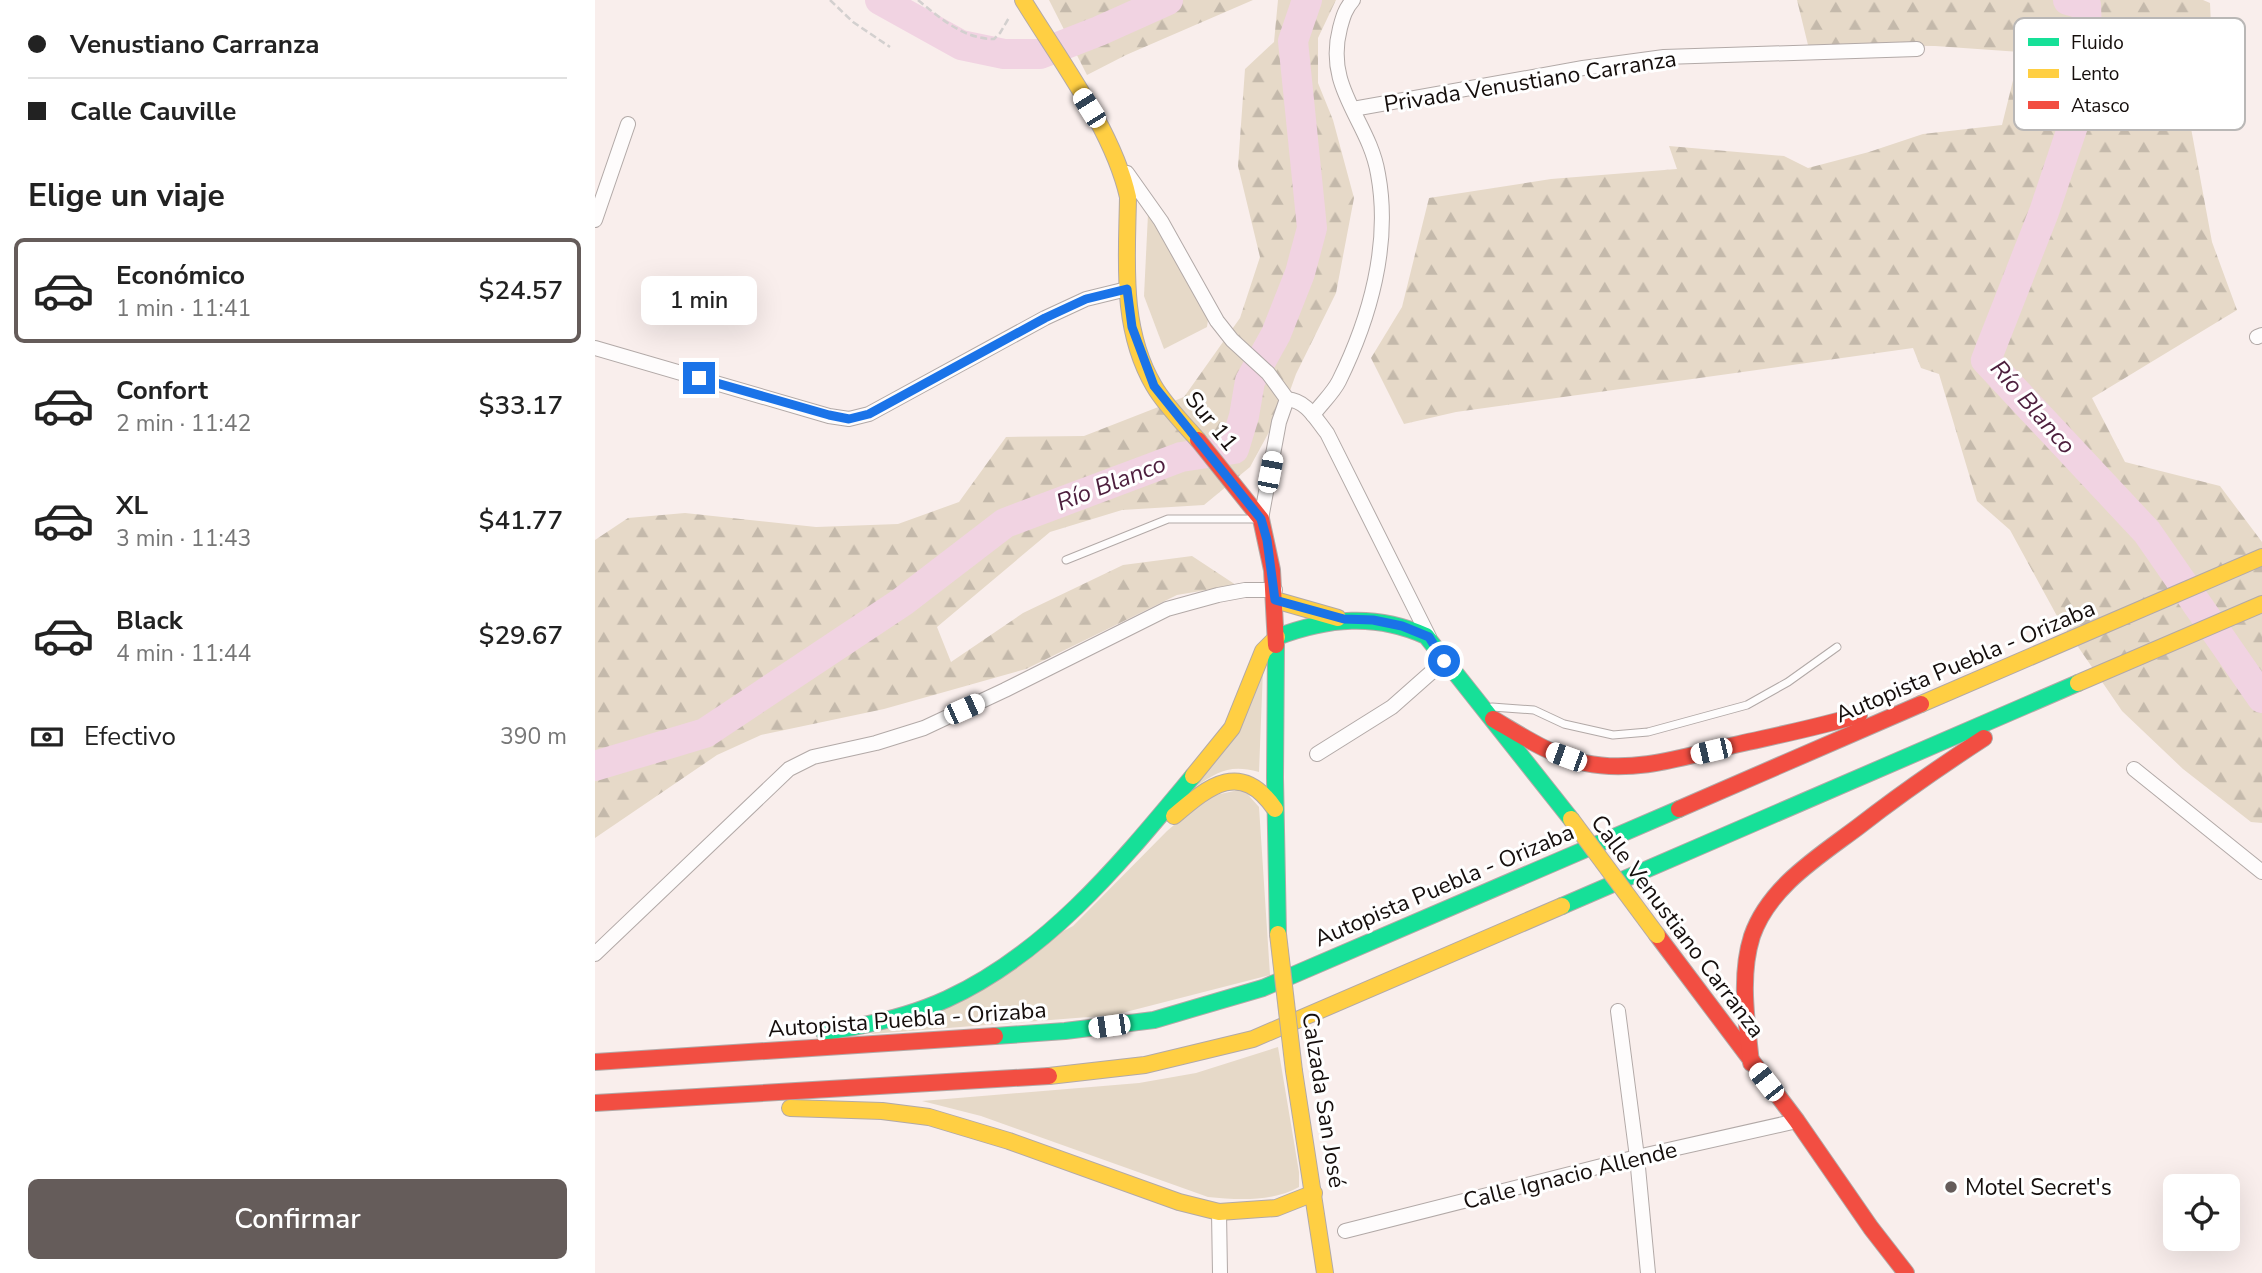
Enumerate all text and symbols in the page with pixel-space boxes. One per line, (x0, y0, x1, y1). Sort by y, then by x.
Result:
legend (2014, 18, 2245, 130)
text: Venustiano Carranza (70, 27, 319, 62)
text: Fluido (2071, 30, 2124, 56)
street label: Privada Venustiano Carranza (1382, 43, 1679, 120)
text: Lento (2071, 61, 2119, 87)
car (1069, 85, 1110, 131)
text: Atasco (2071, 93, 2130, 119)
text: Calle Cauville (70, 94, 236, 129)
text: Elige un viaje (28, 174, 225, 217)
text: Económico (116, 258, 245, 293)
icon: car (32, 259, 95, 322)
text: $24.57 (479, 273, 563, 308)
callout: 1 min (641, 276, 757, 326)
text: 1 min (670, 285, 728, 316)
text: 1 min · 11:41 (116, 293, 251, 324)
water label: Río Blanco (1983, 353, 2083, 461)
route end (683, 362, 715, 394)
text: Confort (116, 373, 208, 408)
icon: car (32, 374, 95, 437)
street label: Sur 11 (1178, 385, 1245, 458)
text: $33.17 (479, 388, 563, 423)
text: 2 min · 11:42 (116, 408, 251, 439)
water label: Río Blanco (1052, 447, 1170, 519)
car (1256, 449, 1285, 495)
text: XL (116, 488, 148, 523)
icon: car (32, 489, 95, 552)
text: $41.77 (479, 503, 563, 538)
text: 3 min · 11:43 (116, 523, 251, 554)
street label: Autopista Puebla - Orizaba (1831, 593, 2100, 730)
text: Black (116, 603, 183, 638)
icon: car (32, 604, 95, 667)
text: $29.67 (479, 618, 563, 653)
text: 4 min · 11:44 (116, 638, 251, 669)
route start (1428, 645, 1460, 677)
car (941, 691, 988, 727)
icon: cash (28, 718, 66, 756)
text: Efectivo (84, 719, 176, 754)
text: 390 m (500, 721, 567, 752)
car (1689, 736, 1734, 766)
car (1543, 740, 1590, 774)
street label: Calle Venustiano Carranza (1584, 809, 1772, 1044)
street label: Autopista Puebla - Orizaba (1310, 817, 1579, 954)
street label: Autopista Puebla - Orizaba (767, 994, 1047, 1045)
street label: Calzada San José (1294, 1010, 1353, 1190)
car (1087, 1013, 1132, 1039)
car (1745, 1059, 1788, 1105)
street label: Calle Ignacio Allende (1460, 1134, 1680, 1217)
place label: Motel Secret's (1965, 1172, 2112, 1203)
map controls (2163, 1174, 2240, 1251)
button: locate (2163, 1174, 2240, 1251)
button: Confirmar (28, 1179, 567, 1259)
marker: Motel Secret's (1943, 1179, 1959, 1195)

